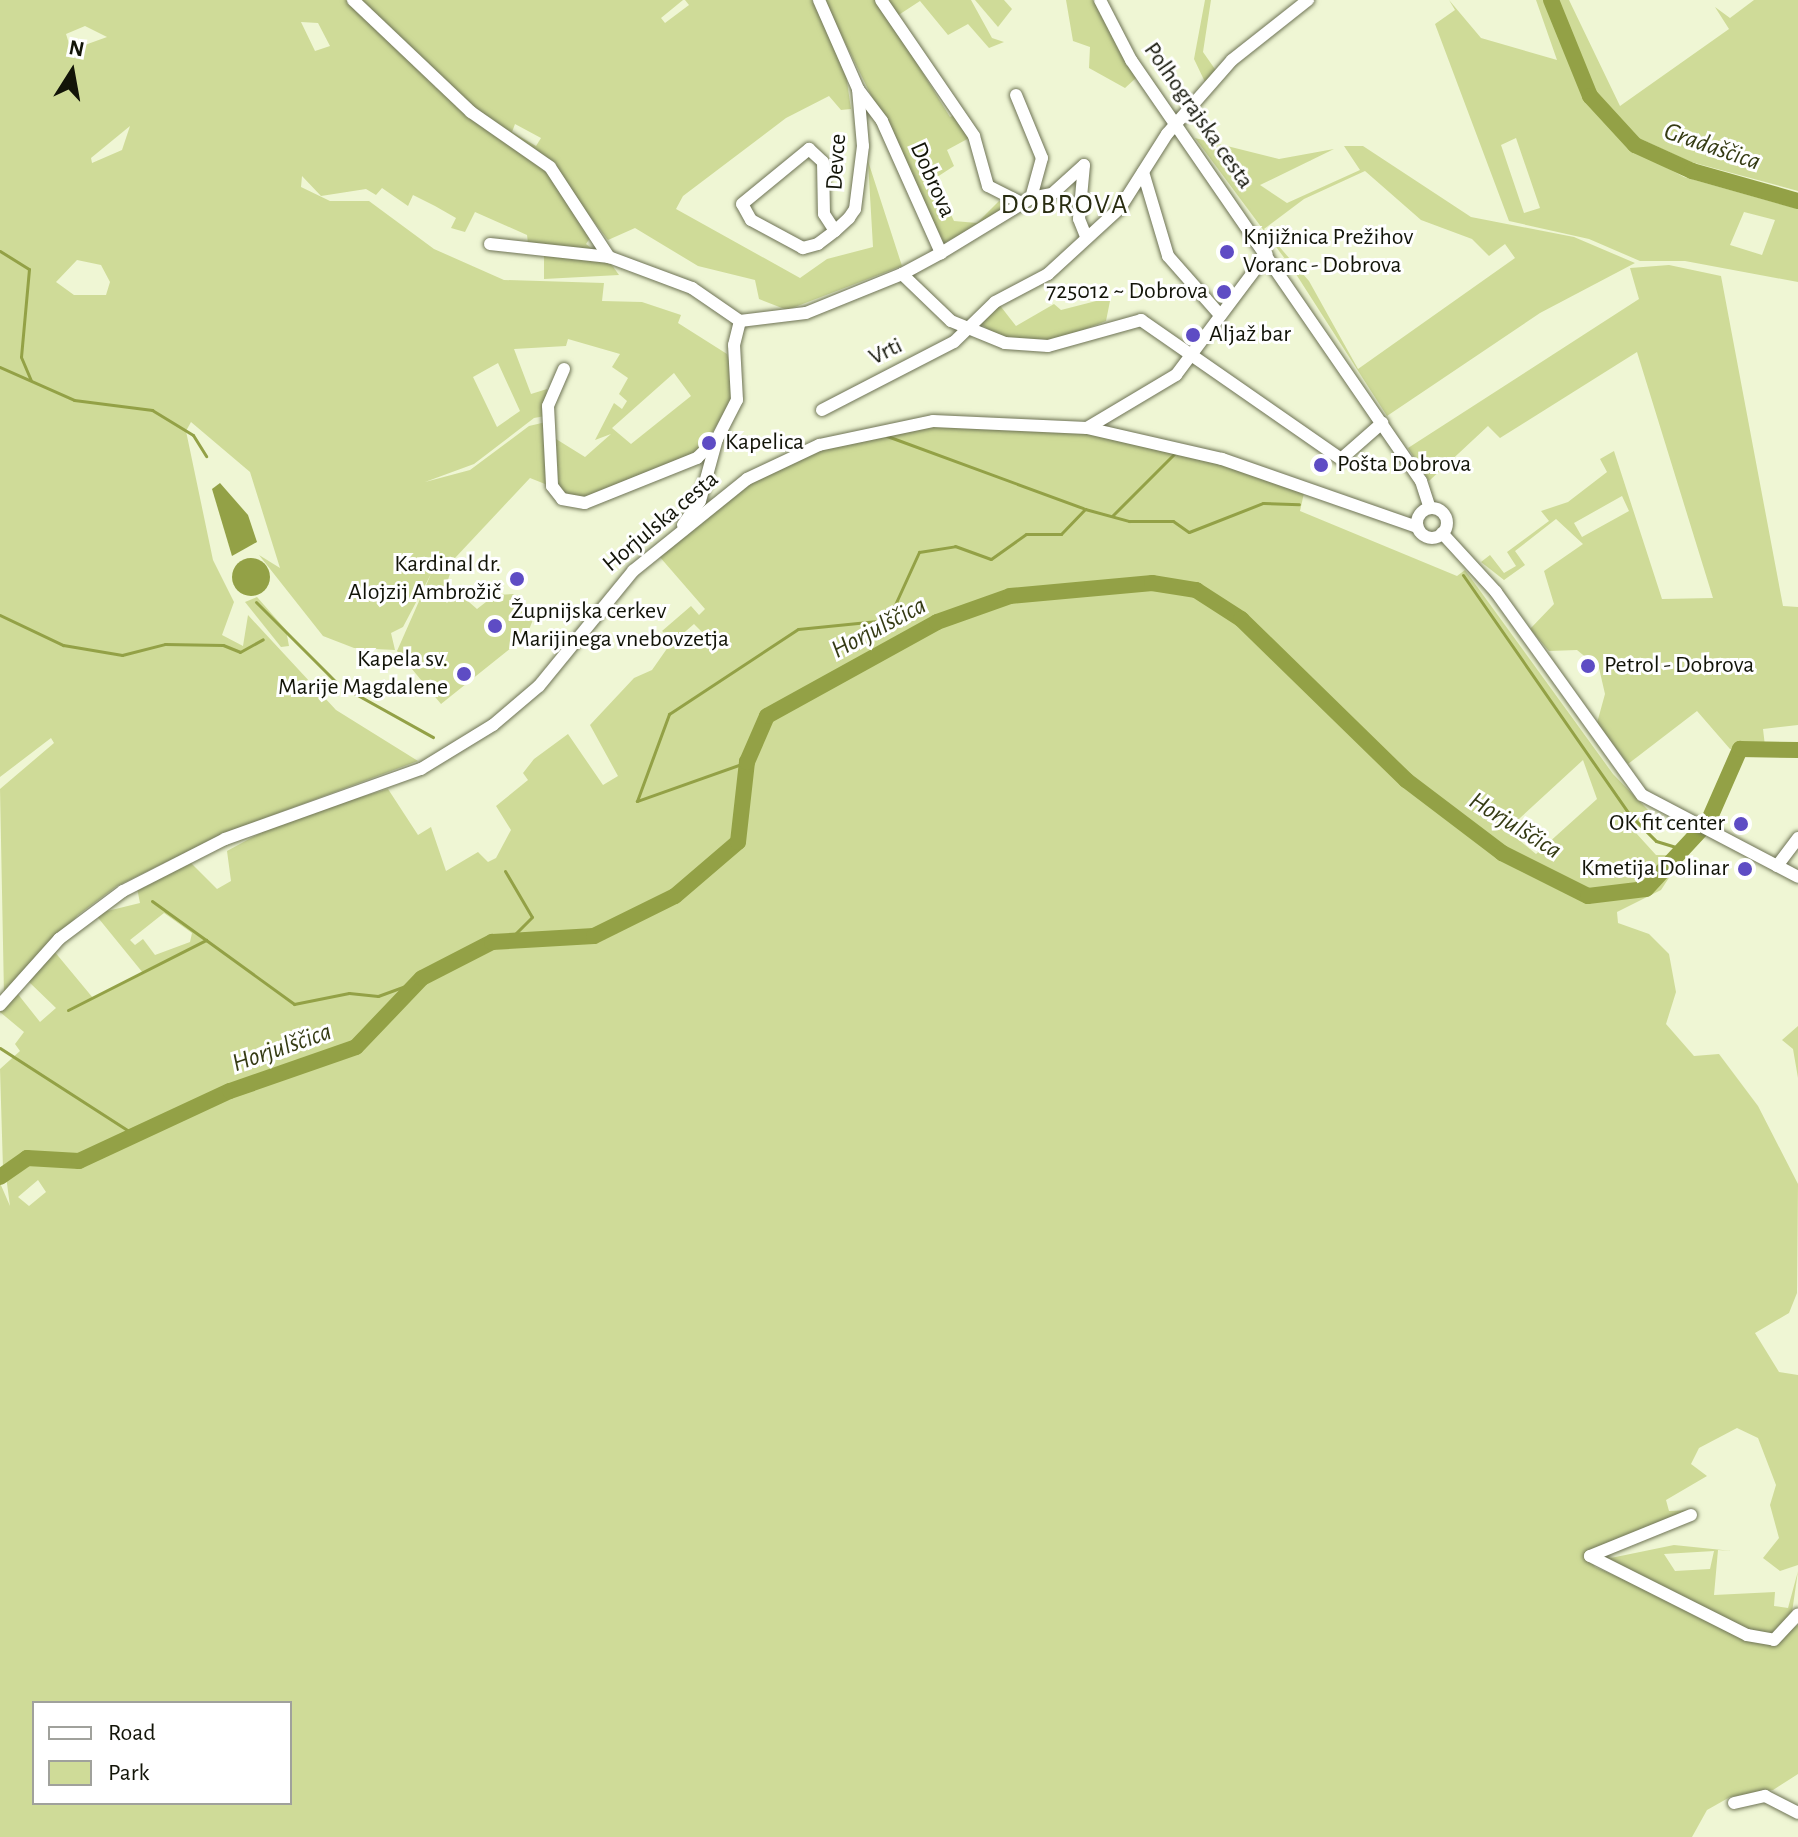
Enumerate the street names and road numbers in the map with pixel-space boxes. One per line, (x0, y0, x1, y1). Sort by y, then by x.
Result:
street label: Polhograjska cesta (1137, 37, 1259, 195)
street label: Devce (821, 133, 853, 191)
street label: Dobrova (903, 138, 961, 222)
street label: Vrti (865, 332, 907, 372)
street label: Horjulska cesta (597, 465, 725, 579)

